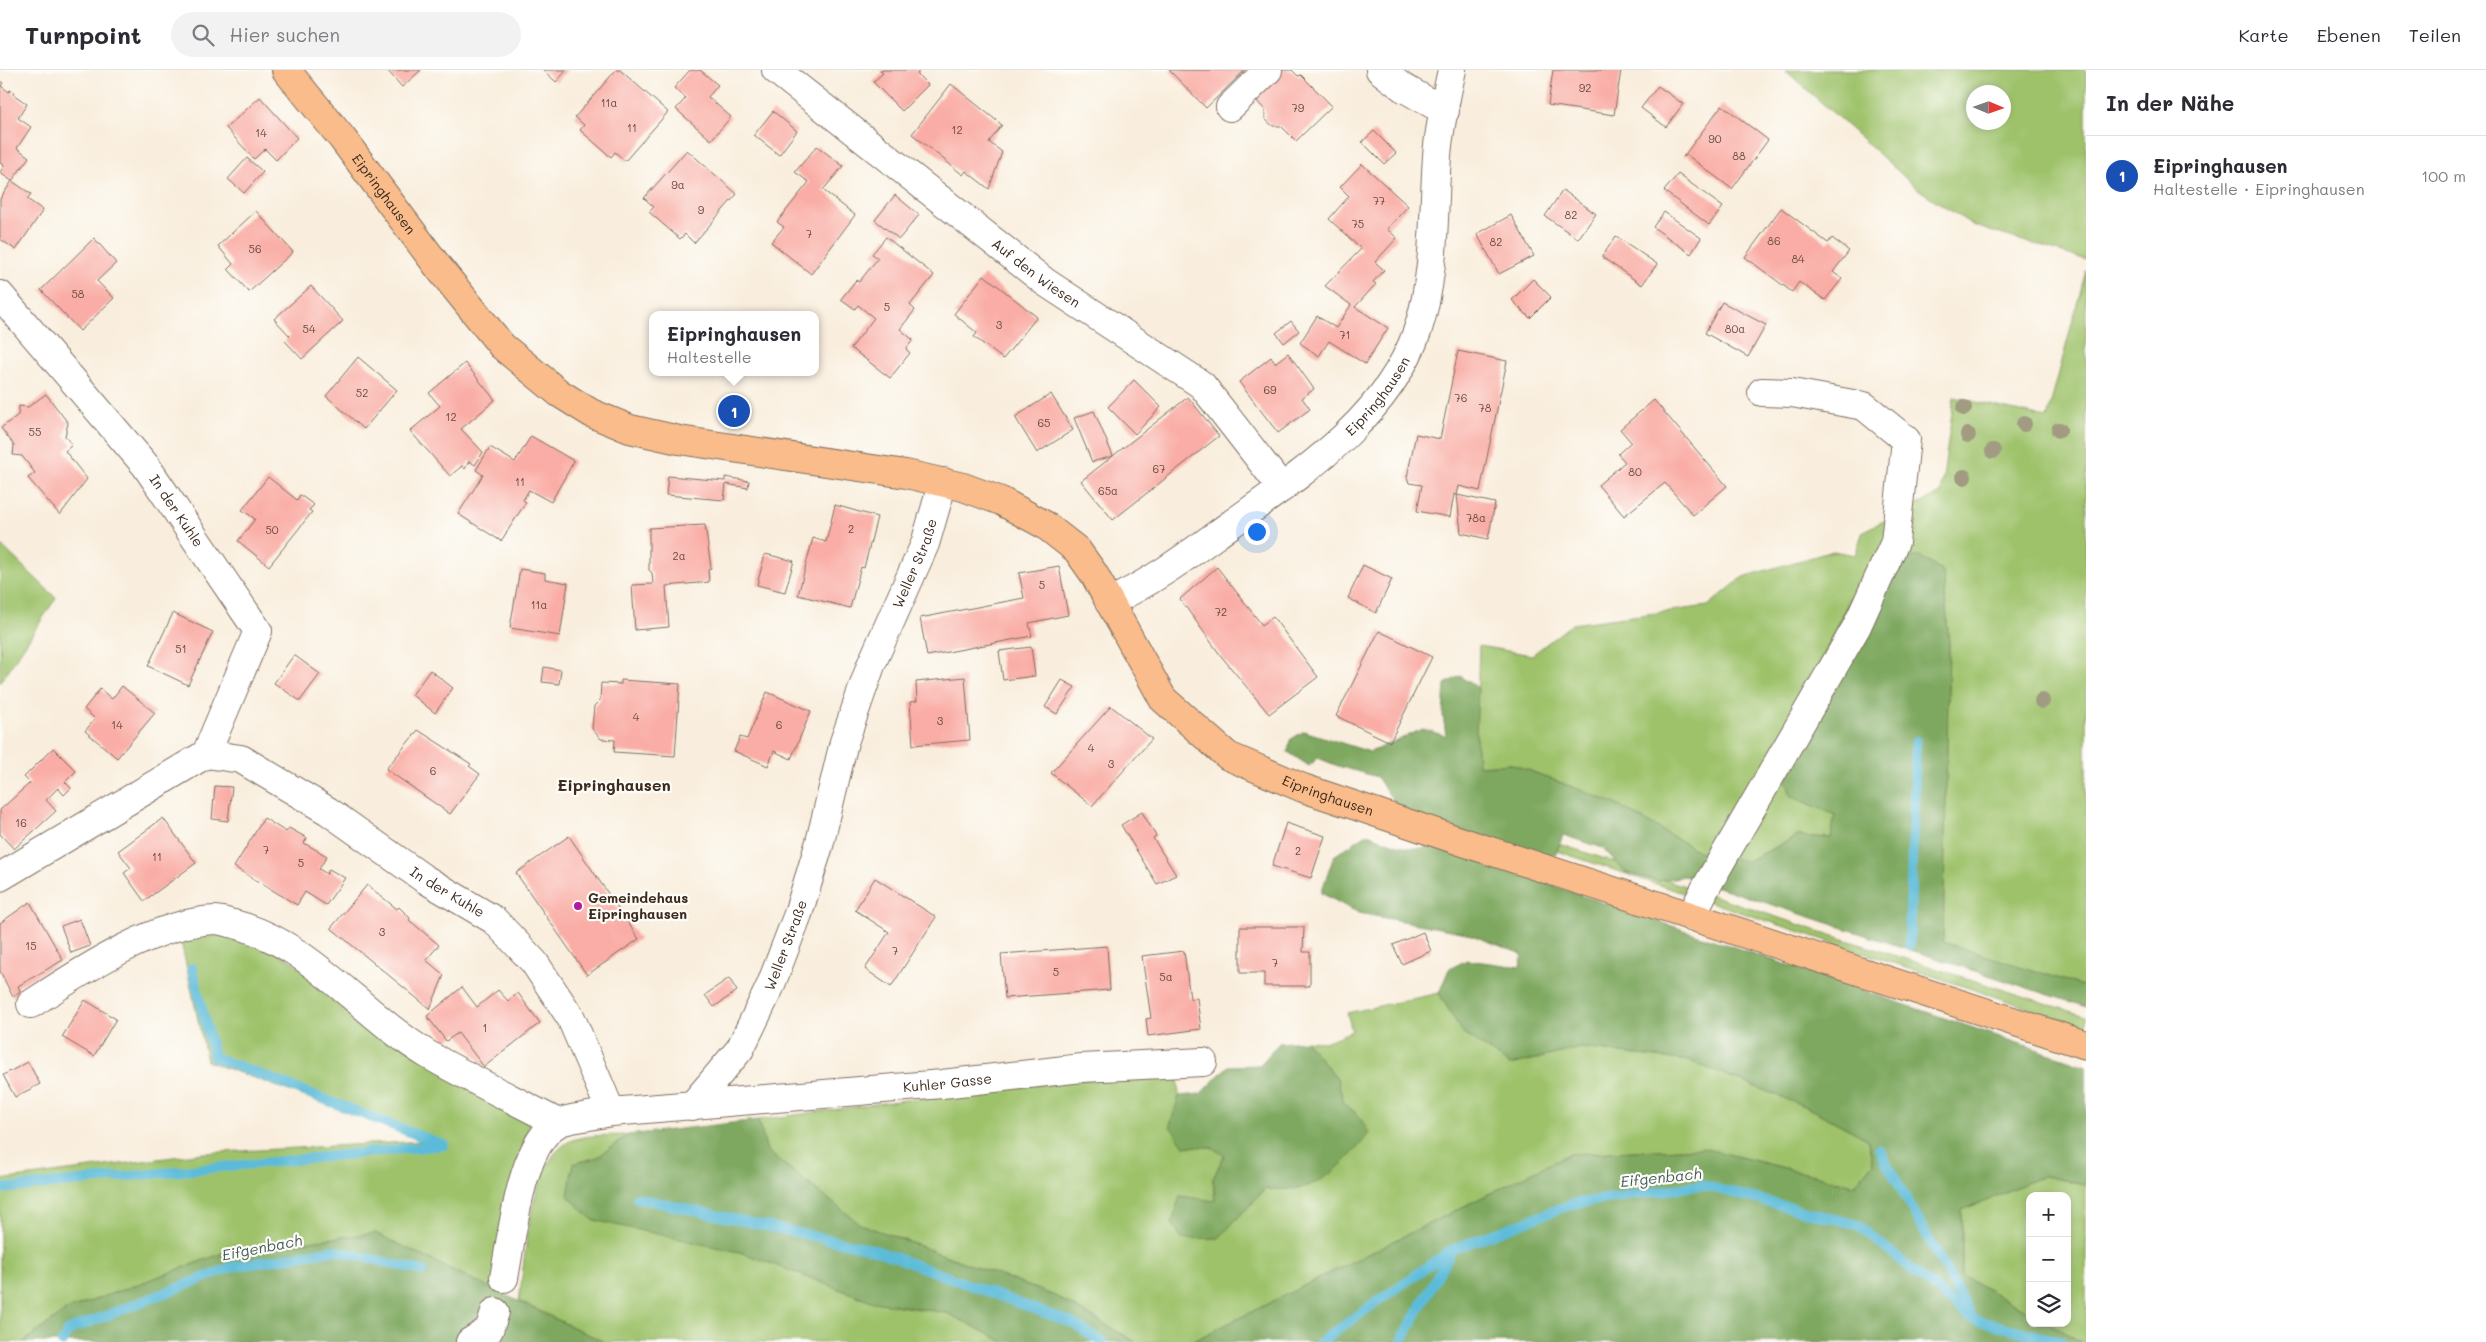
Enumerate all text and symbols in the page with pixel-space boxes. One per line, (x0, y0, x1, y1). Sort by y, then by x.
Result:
search box (171, 12, 521, 57)
text: Turnpoint (25, 19, 141, 50)
icon: search (189, 21, 217, 49)
text: Hier suchen (229, 22, 340, 47)
text: Karte (2238, 23, 2289, 47)
text: Ebenen (2317, 23, 2381, 47)
text: Teilen (2409, 23, 2461, 47)
house number: 92 (1579, 80, 1591, 95)
north arrow (1966, 85, 2011, 130)
text: In der Nähe (2106, 89, 2234, 116)
house number: 11a (601, 95, 617, 110)
house number: 79 (1292, 100, 1305, 115)
house number: 11 (627, 120, 637, 135)
house number: 12 (951, 122, 963, 137)
house number: 14 (255, 125, 267, 140)
house number: 90 (1708, 131, 1722, 146)
house number: 88 (1732, 148, 1746, 163)
street label: Eipringhausen (348, 150, 420, 238)
text: Eipringhausen (2153, 153, 2288, 178)
text: 1 (2118, 165, 2126, 186)
text: 100 m (2421, 165, 2466, 186)
house number: 9a (671, 177, 685, 192)
text: Haltestelle · Eipringhausen (2153, 178, 2365, 199)
house number: 77 (1373, 193, 1385, 208)
house number: 9 (698, 202, 705, 217)
house number: 82 (1565, 207, 1577, 222)
house number: 75 (1352, 216, 1364, 231)
house number: 7 (806, 226, 812, 241)
house number: 86 (1767, 233, 1781, 248)
street label: Auf den Wiesen (988, 234, 1084, 312)
house number: 82 (1490, 234, 1502, 249)
house number: 56 (248, 241, 262, 256)
house number: 84 (1791, 251, 1805, 266)
house number: 58 (71, 286, 85, 301)
house number: 5 (884, 299, 890, 314)
popup (649, 311, 819, 376)
house number: 3 (996, 317, 1003, 332)
house number: 54 (303, 321, 316, 336)
text: Eipringhausen (667, 321, 801, 346)
house number: 80a (1725, 321, 1745, 336)
house number: 71 (1339, 327, 1351, 342)
text: Haltestelle (667, 346, 752, 367)
street label: Eipringhausen (1341, 353, 1414, 440)
house number: 69 (1263, 382, 1277, 397)
house number: 52 (356, 385, 368, 400)
house number: 76 (1455, 390, 1467, 405)
pin: 1 (718, 392, 750, 430)
house number: 78 (1479, 400, 1492, 415)
house number: 12 (445, 409, 457, 424)
house number: 65 (1037, 415, 1051, 430)
house number: 55 (29, 424, 41, 439)
house number: 67 (1153, 461, 1165, 476)
house number: 80 (1628, 464, 1642, 479)
street label: In der Kuhle (145, 471, 208, 550)
house number: 11 (515, 474, 525, 489)
house number: 65a (1098, 483, 1118, 498)
house number: 78a (1466, 510, 1486, 525)
street label: Weller Straße (888, 516, 941, 611)
your location (1244, 519, 1270, 545)
house number: 2 (848, 521, 854, 536)
house number: 50 (265, 522, 279, 537)
house number: 2a (673, 548, 686, 563)
house number: 5 (1039, 577, 1045, 592)
house number: 11a (531, 597, 547, 612)
house number: 72 (1215, 604, 1227, 619)
house number: 51 (175, 641, 187, 656)
house number: 4 (633, 709, 640, 724)
house number: 3 (937, 713, 944, 728)
house number: 14 (111, 717, 123, 732)
house number: 6 (776, 717, 782, 732)
house number: 4 (1088, 740, 1095, 755)
house number: 3 (1108, 756, 1115, 771)
house number: 6 (430, 763, 436, 778)
street label: Eipringhausen (1279, 770, 1376, 820)
district label: Eipringhausen (557, 774, 671, 795)
house number: 16 (15, 815, 27, 830)
house number: 7 (263, 842, 269, 857)
house number: 2 (1295, 843, 1301, 858)
house number: 11 (152, 849, 162, 864)
house number: 5 (298, 855, 304, 870)
street label: In der Kuhle (407, 862, 488, 921)
place label: Gemeindehaus Eipringhausen (588, 888, 688, 923)
street label: Weller Straße (760, 897, 811, 993)
marker: Gemeindehaus Eipringhausen (572, 900, 584, 912)
house number: 3 (379, 924, 386, 939)
house number: 15 (25, 938, 37, 953)
house number: 7 (892, 943, 898, 958)
house number: 7 (1272, 955, 1278, 970)
house number: 5 (1053, 964, 1059, 979)
house number: 5a (1159, 969, 1173, 984)
house number: 1 (483, 1020, 487, 1035)
street label: Kuhler Gasse (902, 1068, 993, 1096)
water label: Eifgenbach (1619, 1163, 1702, 1191)
map controls (2026, 1192, 2071, 1327)
button: + (2026, 1192, 2071, 1237)
water label: Eifgenbach (220, 1229, 304, 1265)
button: − (2026, 1237, 2071, 1282)
button: layers (2026, 1282, 2071, 1327)

